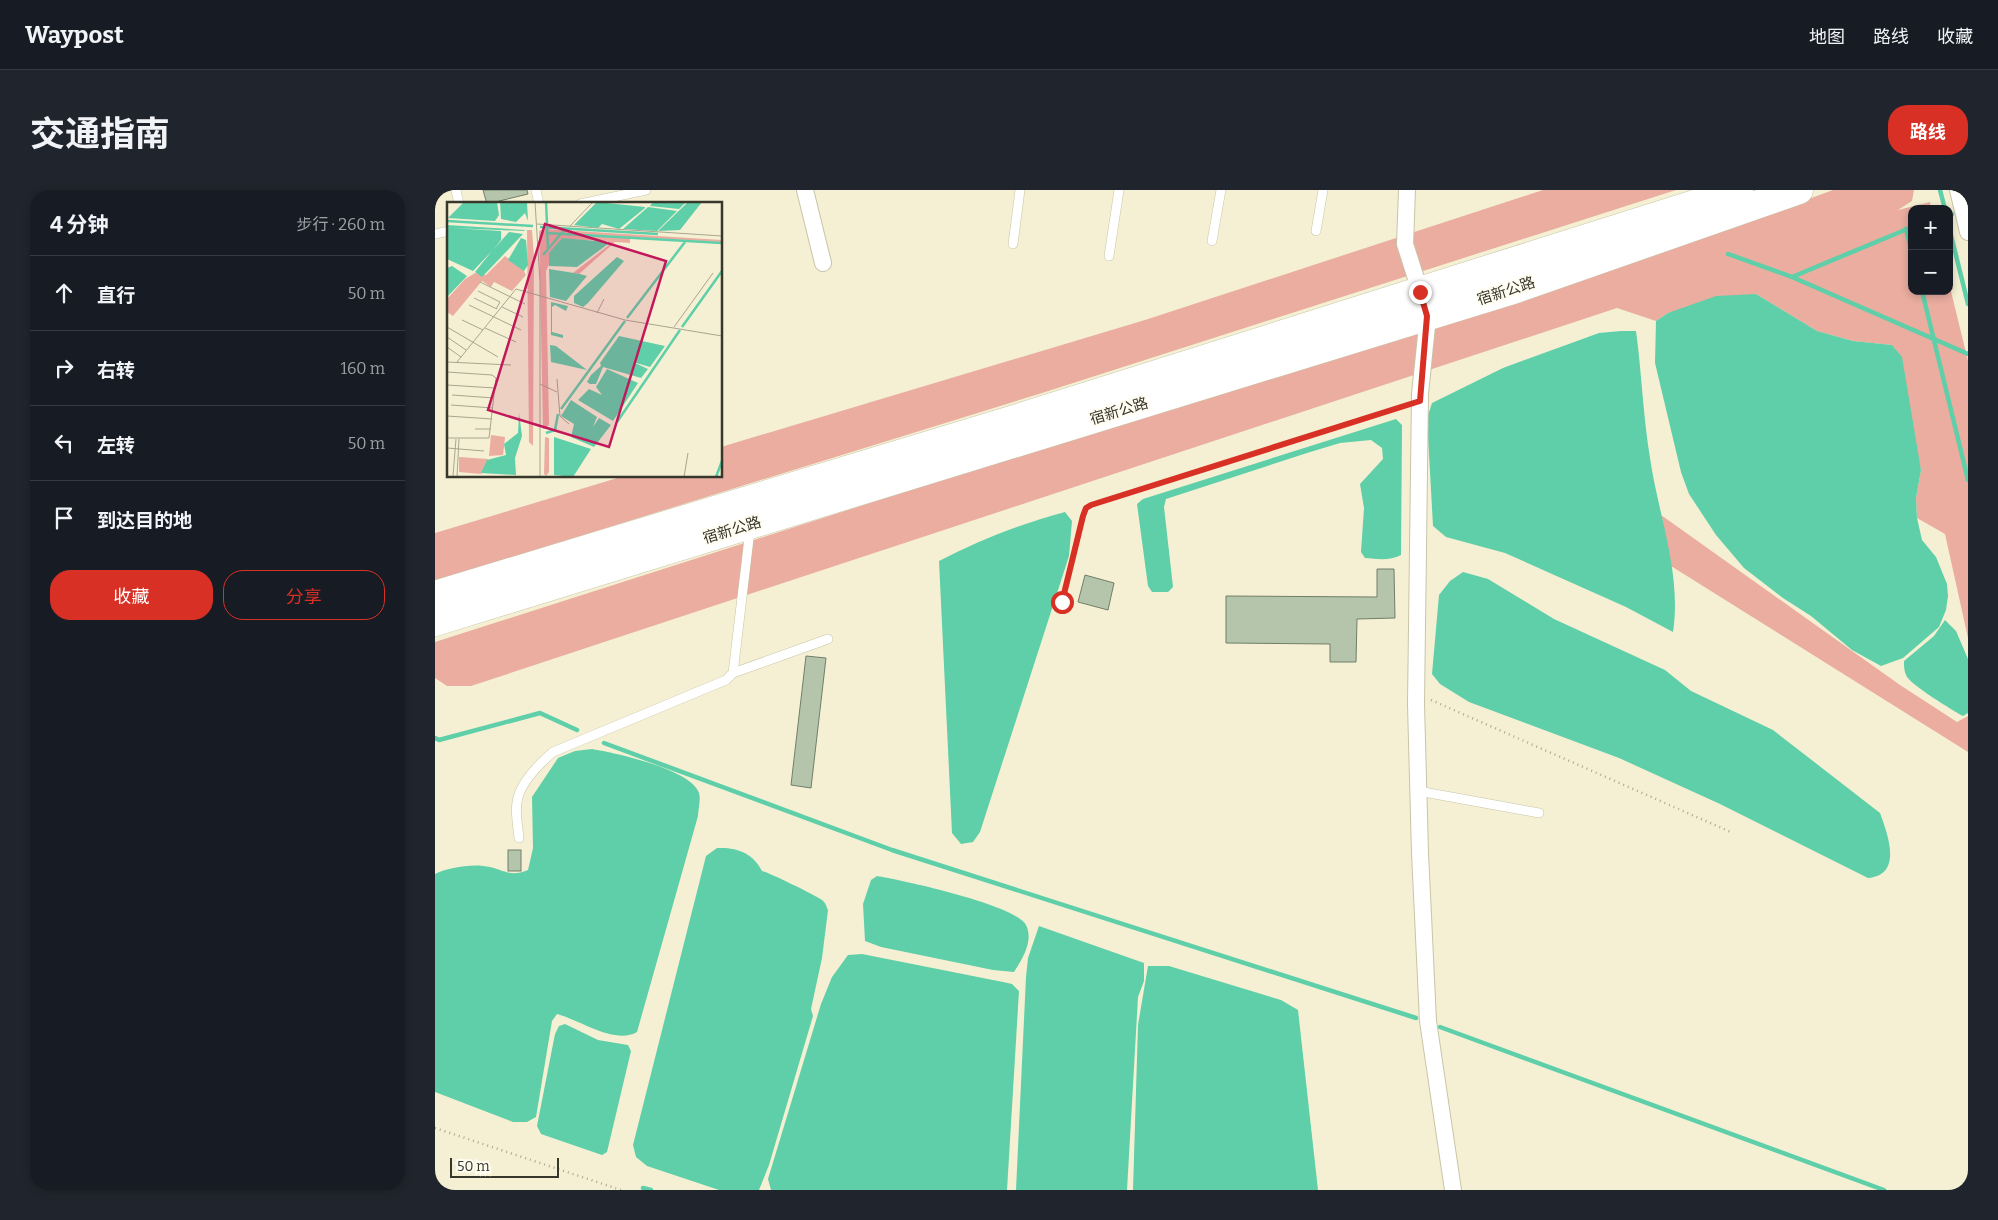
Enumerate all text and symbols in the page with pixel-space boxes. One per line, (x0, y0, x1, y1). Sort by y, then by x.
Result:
text: Waypost (25, 21, 124, 49)
text: 地图 (1809, 26, 1845, 48)
text: 路线 (1873, 26, 1909, 48)
text: 收藏 (1937, 26, 1973, 48)
button: 路线 (1888, 105, 1968, 155)
text: 交通指南 (30, 113, 170, 155)
inset map (447, 202, 723, 478)
map controls (1908, 205, 1953, 295)
button: + (1908, 205, 1953, 250)
text: 4 分钟 (50, 212, 109, 238)
text: 步行 · 260 m (296, 215, 385, 234)
button: − (1908, 250, 1953, 295)
street label: 宿新公路 (1475, 273, 1537, 309)
icon: ahead (50, 279, 78, 307)
route end (1409, 281, 1432, 304)
text: 直行 (97, 284, 135, 307)
text: 50 m (348, 284, 385, 303)
icon: right (50, 354, 78, 382)
text: 右转 (97, 359, 135, 382)
text: 160 m (340, 359, 385, 378)
street label: 宿新公路 (1088, 394, 1150, 428)
icon: left (50, 429, 78, 457)
text: 左转 (97, 434, 135, 457)
text: 50 m (348, 434, 385, 453)
icon: arrive (50, 504, 78, 532)
text: 到达目的地 (97, 509, 192, 532)
street label: 宿新公路 (701, 513, 763, 547)
button: 收藏 (50, 570, 213, 620)
button: 分享 (223, 570, 385, 620)
route start (1051, 591, 1074, 614)
scale bar (450, 1155, 559, 1178)
text: 50 m (457, 1158, 490, 1175)

